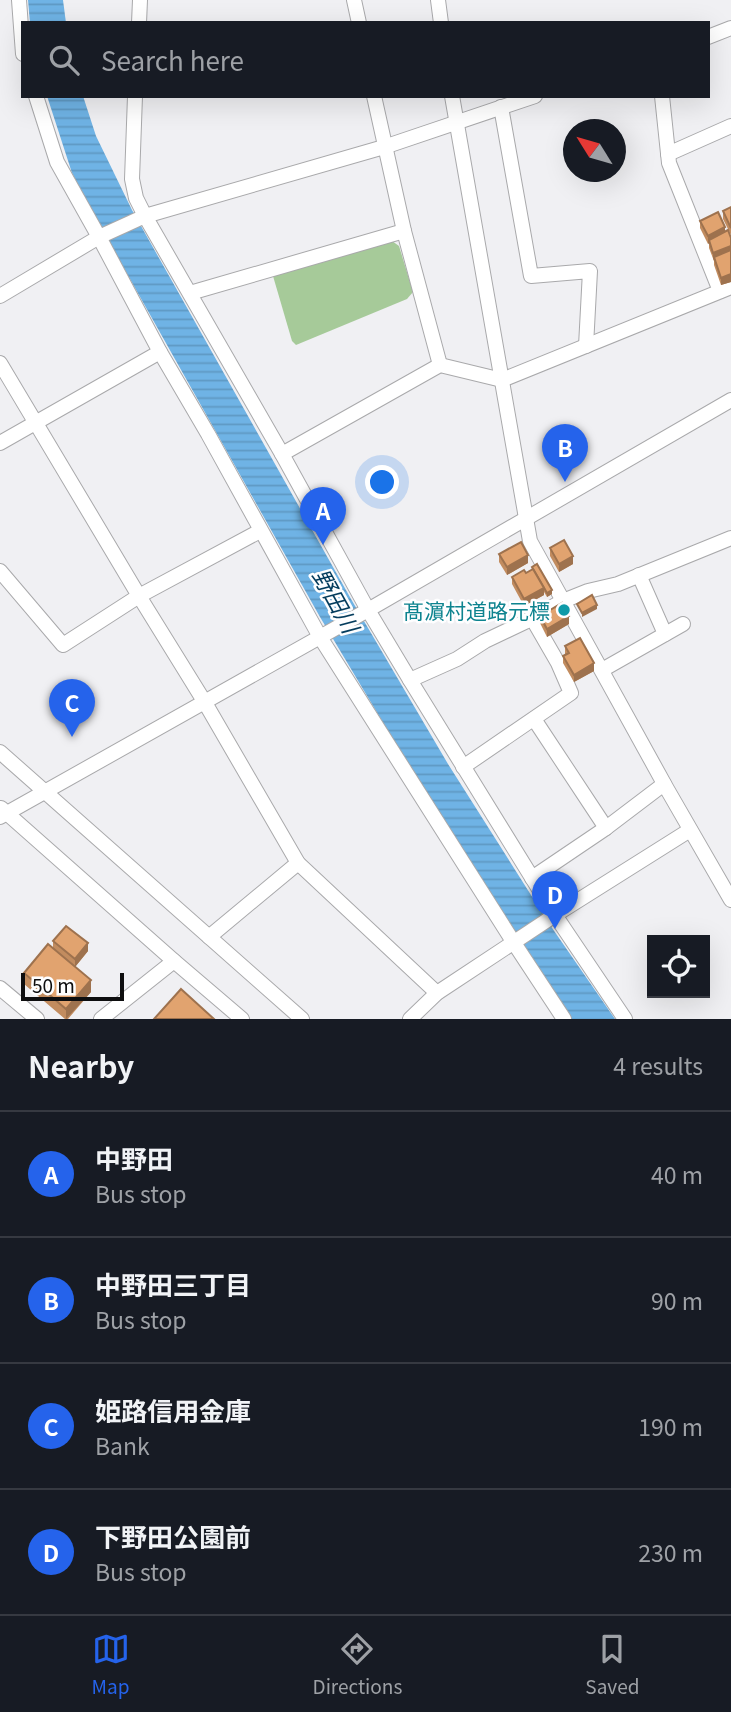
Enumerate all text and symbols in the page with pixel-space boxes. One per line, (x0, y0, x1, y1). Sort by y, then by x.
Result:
search box (21, 21, 710, 98)
icon: search (45, 41, 83, 79)
text: Search here (101, 41, 244, 78)
north arrow (563, 119, 626, 182)
pin: B (542, 424, 588, 482)
your location (365, 465, 399, 499)
pin: A (300, 487, 346, 545)
water label: 野田川 (305, 562, 370, 641)
place label: 髙濵村道路元標 (403, 595, 550, 625)
marker: 髙濵村道路元標 (556, 602, 572, 618)
pin: C (49, 679, 95, 737)
pin: D (532, 871, 578, 929)
map controls (647, 935, 710, 998)
button: locate (647, 935, 710, 998)
scale bar (21, 970, 124, 1002)
text: 50 m (32, 971, 75, 998)
text: Nearby (28, 1043, 134, 1087)
text: 4 results (613, 1048, 703, 1082)
text: 中野田 (95, 1139, 173, 1176)
text: A (44, 1157, 58, 1191)
text: 40 m (651, 1157, 703, 1191)
text: Bus stop (95, 1176, 187, 1210)
text: 中野田三丁目 (95, 1265, 251, 1302)
text: B (43, 1283, 59, 1317)
text: 90 m (651, 1283, 703, 1317)
text: Bus stop (95, 1302, 187, 1336)
text: 姫路信用金庫 (95, 1391, 251, 1428)
text: C (43, 1409, 59, 1443)
text: 190 m (638, 1409, 703, 1443)
text: Bank (95, 1428, 150, 1462)
text: 下野田公園前 (95, 1517, 251, 1554)
text: D (43, 1535, 59, 1569)
text: 230 m (638, 1535, 703, 1569)
text: Bus stop (95, 1554, 187, 1588)
tab: Map (92, 1630, 130, 1699)
tab: Directions (313, 1630, 402, 1699)
tab: Saved (585, 1630, 639, 1699)

